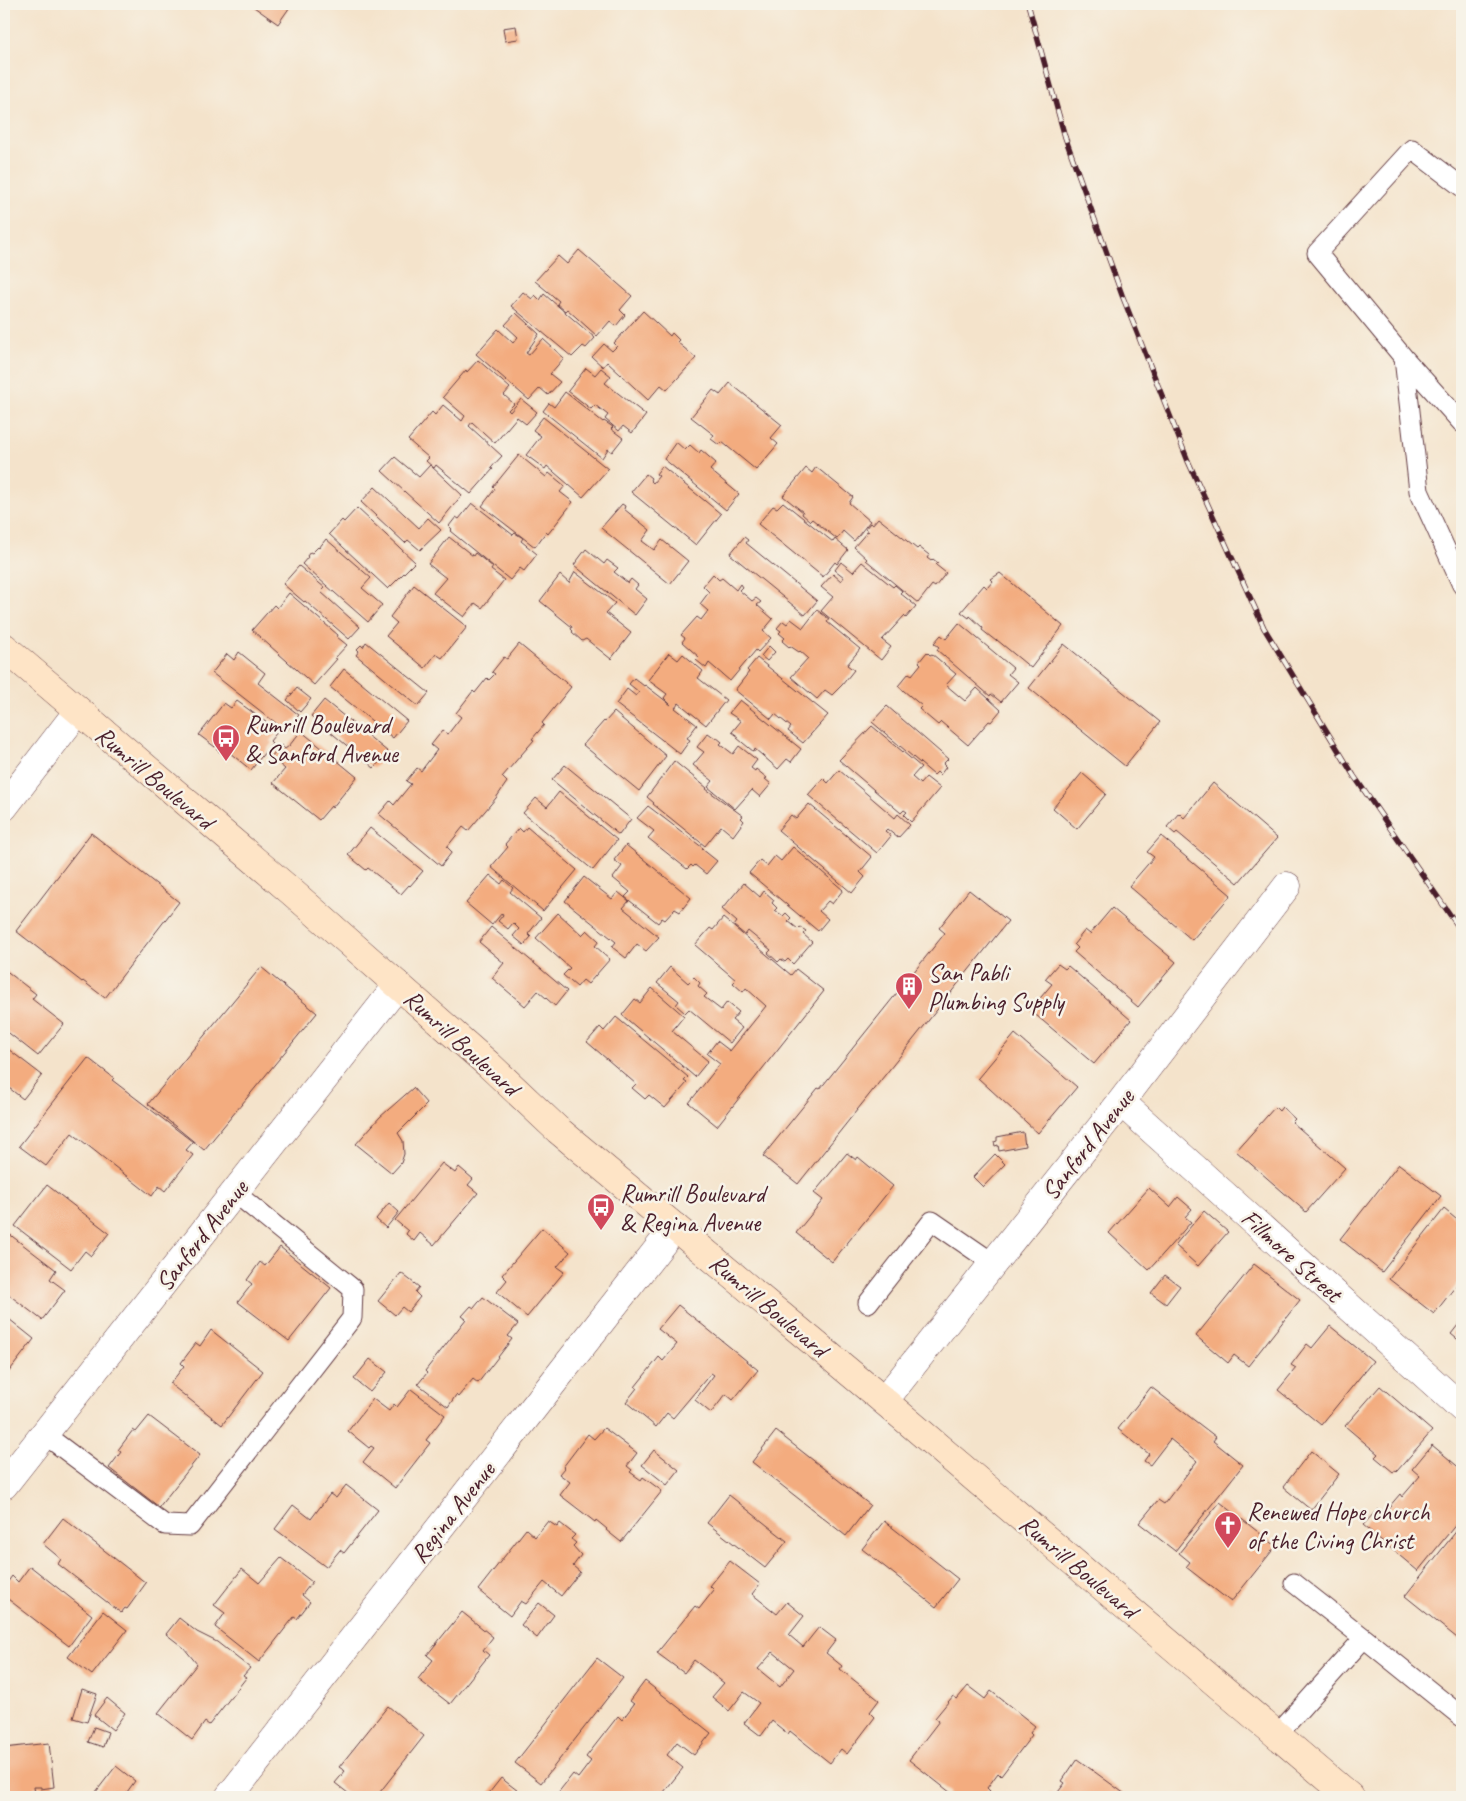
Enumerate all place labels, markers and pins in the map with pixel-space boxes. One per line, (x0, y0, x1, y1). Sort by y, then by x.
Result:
place label: Rumrill Boulevard & Sanford Avenue (245, 709, 400, 770)
bus stop icon: Rumrill Boulevard & Sanford Avenue (211, 723, 241, 762)
place label: San Pabli Plumbing Supply (928, 957, 1066, 1018)
building icon: San Pabli Plumbing Supply (894, 971, 924, 1010)
place label: Rumrill Boulevard & Regina Avenue (620, 1178, 769, 1239)
bus stop icon: Rumrill Boulevard & Regina Avenue (586, 1192, 616, 1231)
place label: Renewed Hope church of the Civing Christ (1247, 1496, 1430, 1557)
church icon: Renewed Hope church of the Civing Christ (1213, 1510, 1243, 1549)

